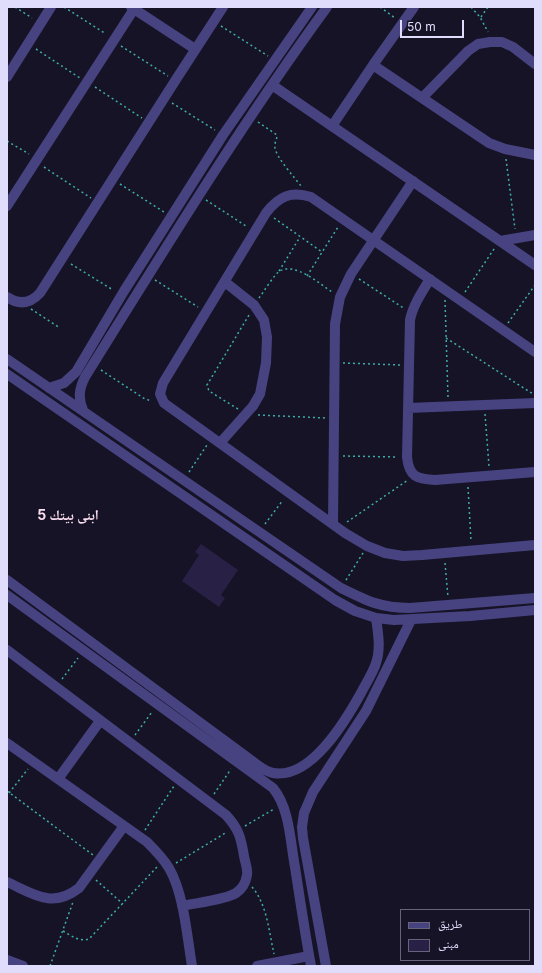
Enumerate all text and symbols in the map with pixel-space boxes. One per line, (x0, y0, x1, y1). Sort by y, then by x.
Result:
scale bar (402, 12, 466, 38)
text: 50 m (407, 19, 436, 34)
district label: ابنى بيتك 5 (37, 508, 99, 524)
legend (400, 909, 530, 961)
text: طريق (438, 916, 463, 931)
text: مبنى (438, 936, 459, 951)

